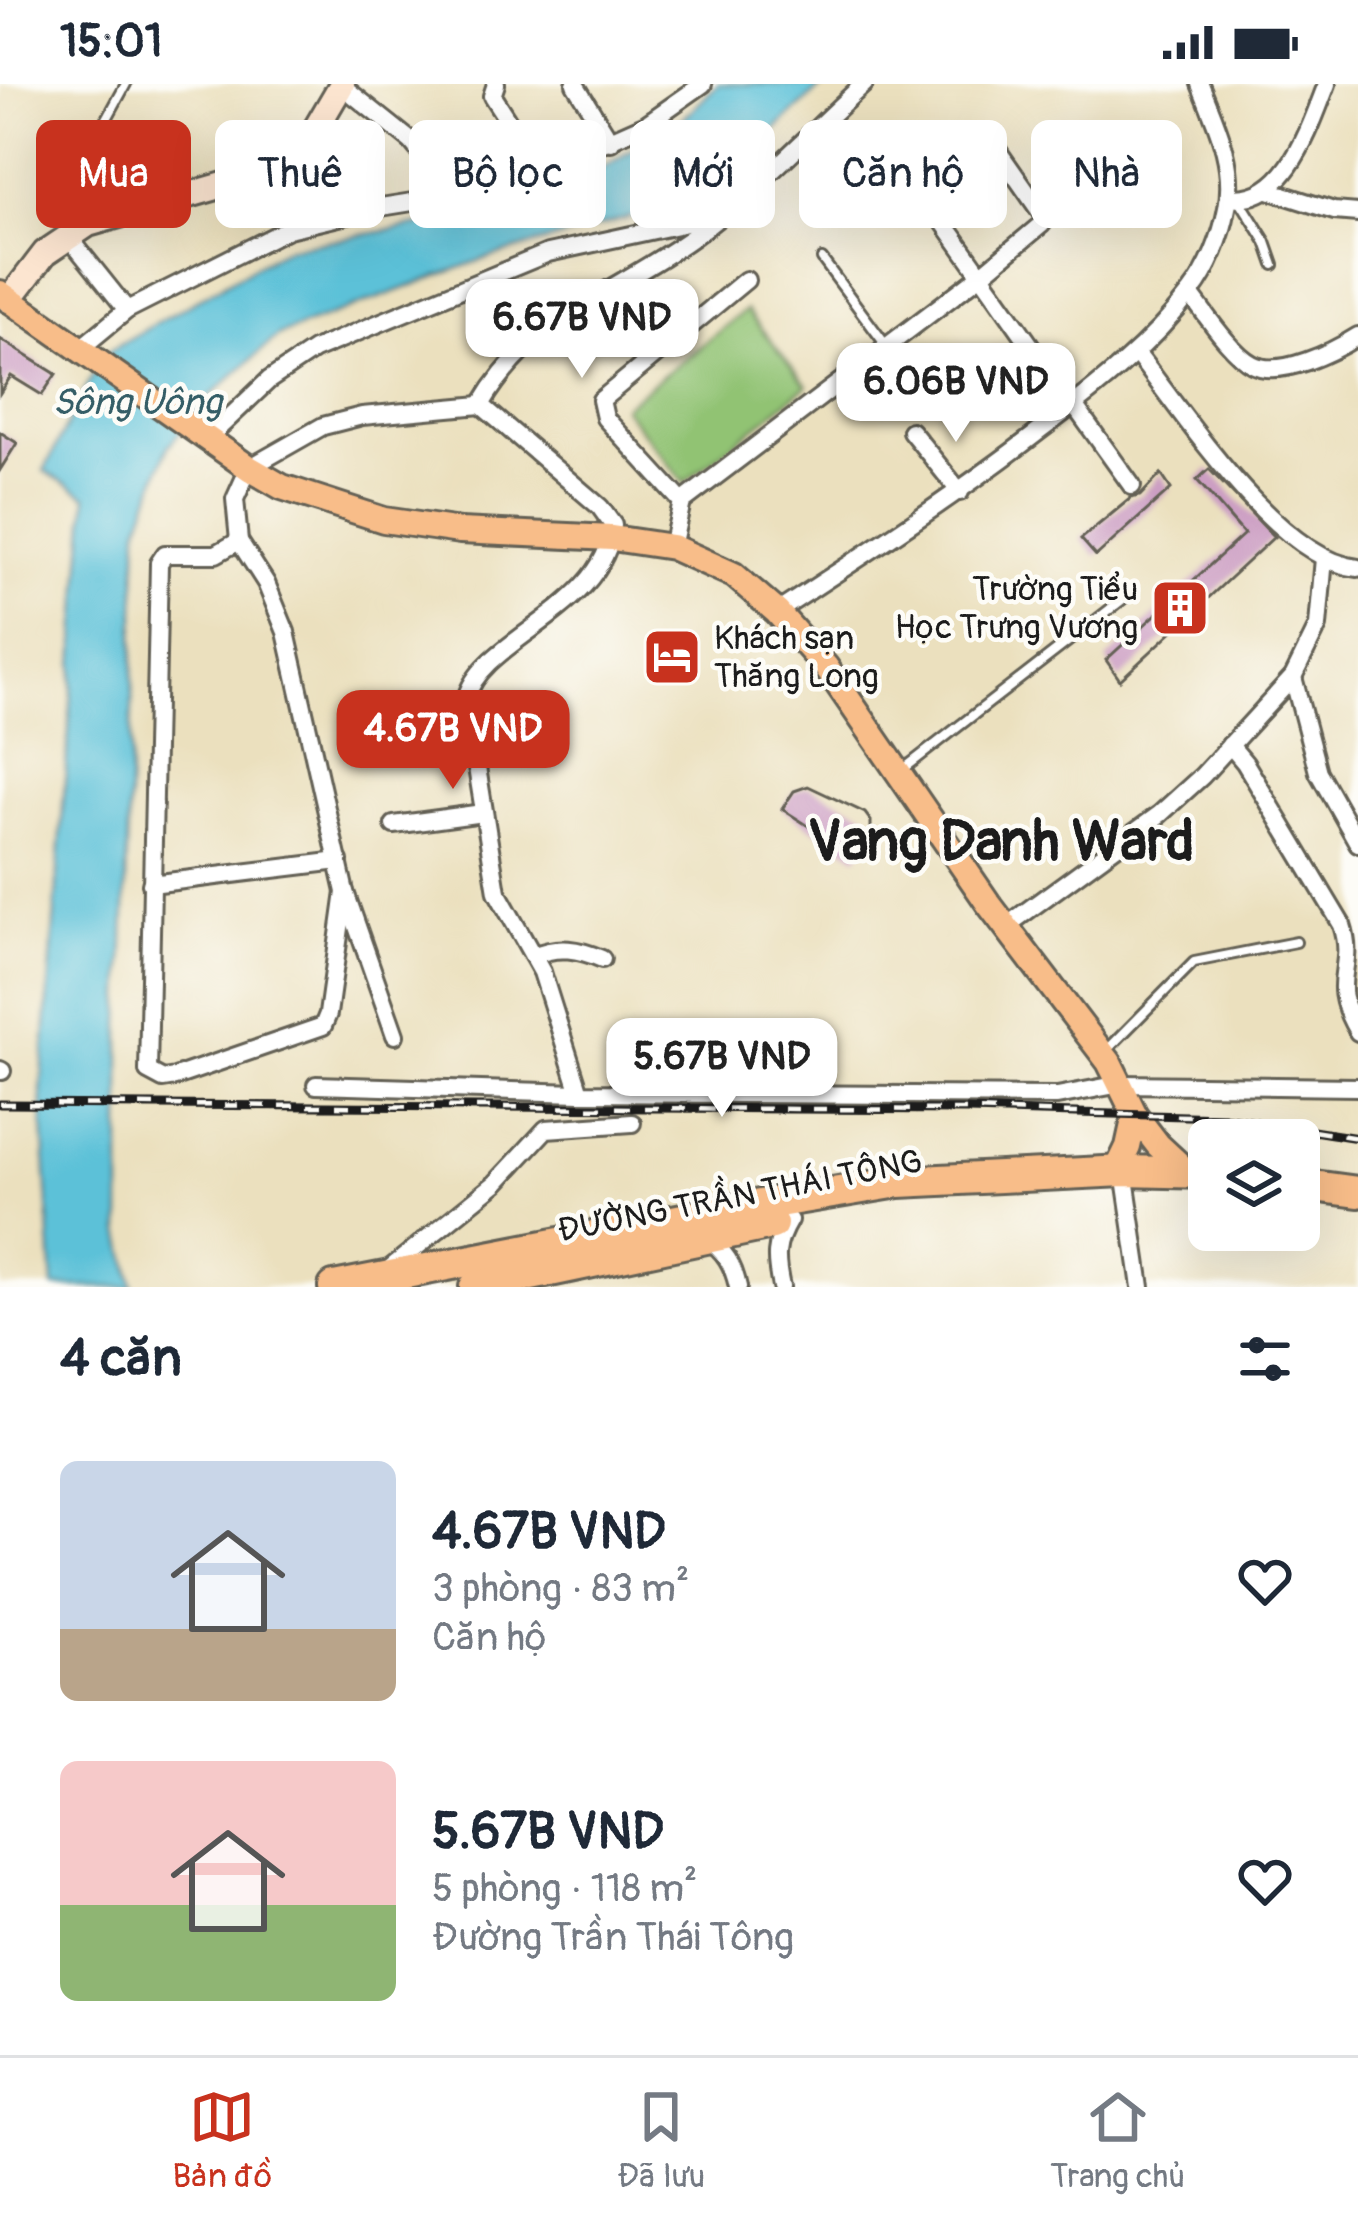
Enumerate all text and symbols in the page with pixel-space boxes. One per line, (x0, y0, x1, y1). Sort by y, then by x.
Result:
text: 15:01 (60, 14, 162, 70)
chip: Mua (36, 120, 191, 228)
chip: Thuê (215, 120, 385, 228)
chip: Bộ lọc (409, 120, 606, 228)
chip: Mới (630, 120, 775, 228)
chip: Căn hộ (799, 120, 1007, 228)
chip: Nhà (1031, 120, 1182, 228)
pin: 6.67B VND (445, 279, 719, 381)
text: 6.67B VND (493, 293, 671, 342)
pin: 6.06B VND (819, 343, 1093, 445)
text: 6.06B VND (863, 357, 1049, 406)
water label: Sông Uông (53, 380, 224, 425)
place label: Trường Tiểu Học Trưng Vương (895, 569, 1138, 648)
building icon: Trường Tiểu Học Trưng Vương (1149, 577, 1211, 639)
place label: Khách sạn Thăng Long (714, 618, 879, 697)
hotel icon: Khách sạn Thăng Long (641, 626, 703, 688)
pin: 4.67B VND (316, 690, 590, 792)
text: 4.67B VND (364, 704, 542, 753)
district label: Vang Danh Ward (808, 807, 1194, 878)
pin: 5.67B VND (585, 1018, 859, 1120)
text: 5.67B VND (633, 1032, 811, 1081)
map controls (1188, 1119, 1320, 1251)
button: layers (1188, 1119, 1320, 1251)
street label: ĐƯỜNG TRẦN THÁI TÔNG (554, 1137, 926, 1251)
icon: filters (1232, 1326, 1298, 1392)
text: 4 căn (60, 1327, 182, 1391)
text: 4.67B VND (432, 1500, 666, 1564)
icon: home (156, 1509, 300, 1653)
icon: heart (1232, 1548, 1298, 1614)
text: 3 phòng · 83 m² (432, 1564, 689, 1613)
text: Căn hộ (432, 1613, 546, 1662)
text: 5.67B VND (432, 1800, 664, 1864)
icon: home (156, 1809, 300, 1953)
icon: heart (1232, 1848, 1298, 1914)
text: 5 phòng · 118 m² (432, 1864, 697, 1913)
text: Đường Trần Thái Tông (432, 1913, 794, 1962)
tab: Bản đồ (173, 2084, 272, 2197)
tab: Đã lưu (617, 2084, 705, 2197)
tab: Trang chủ (1050, 2084, 1185, 2197)

